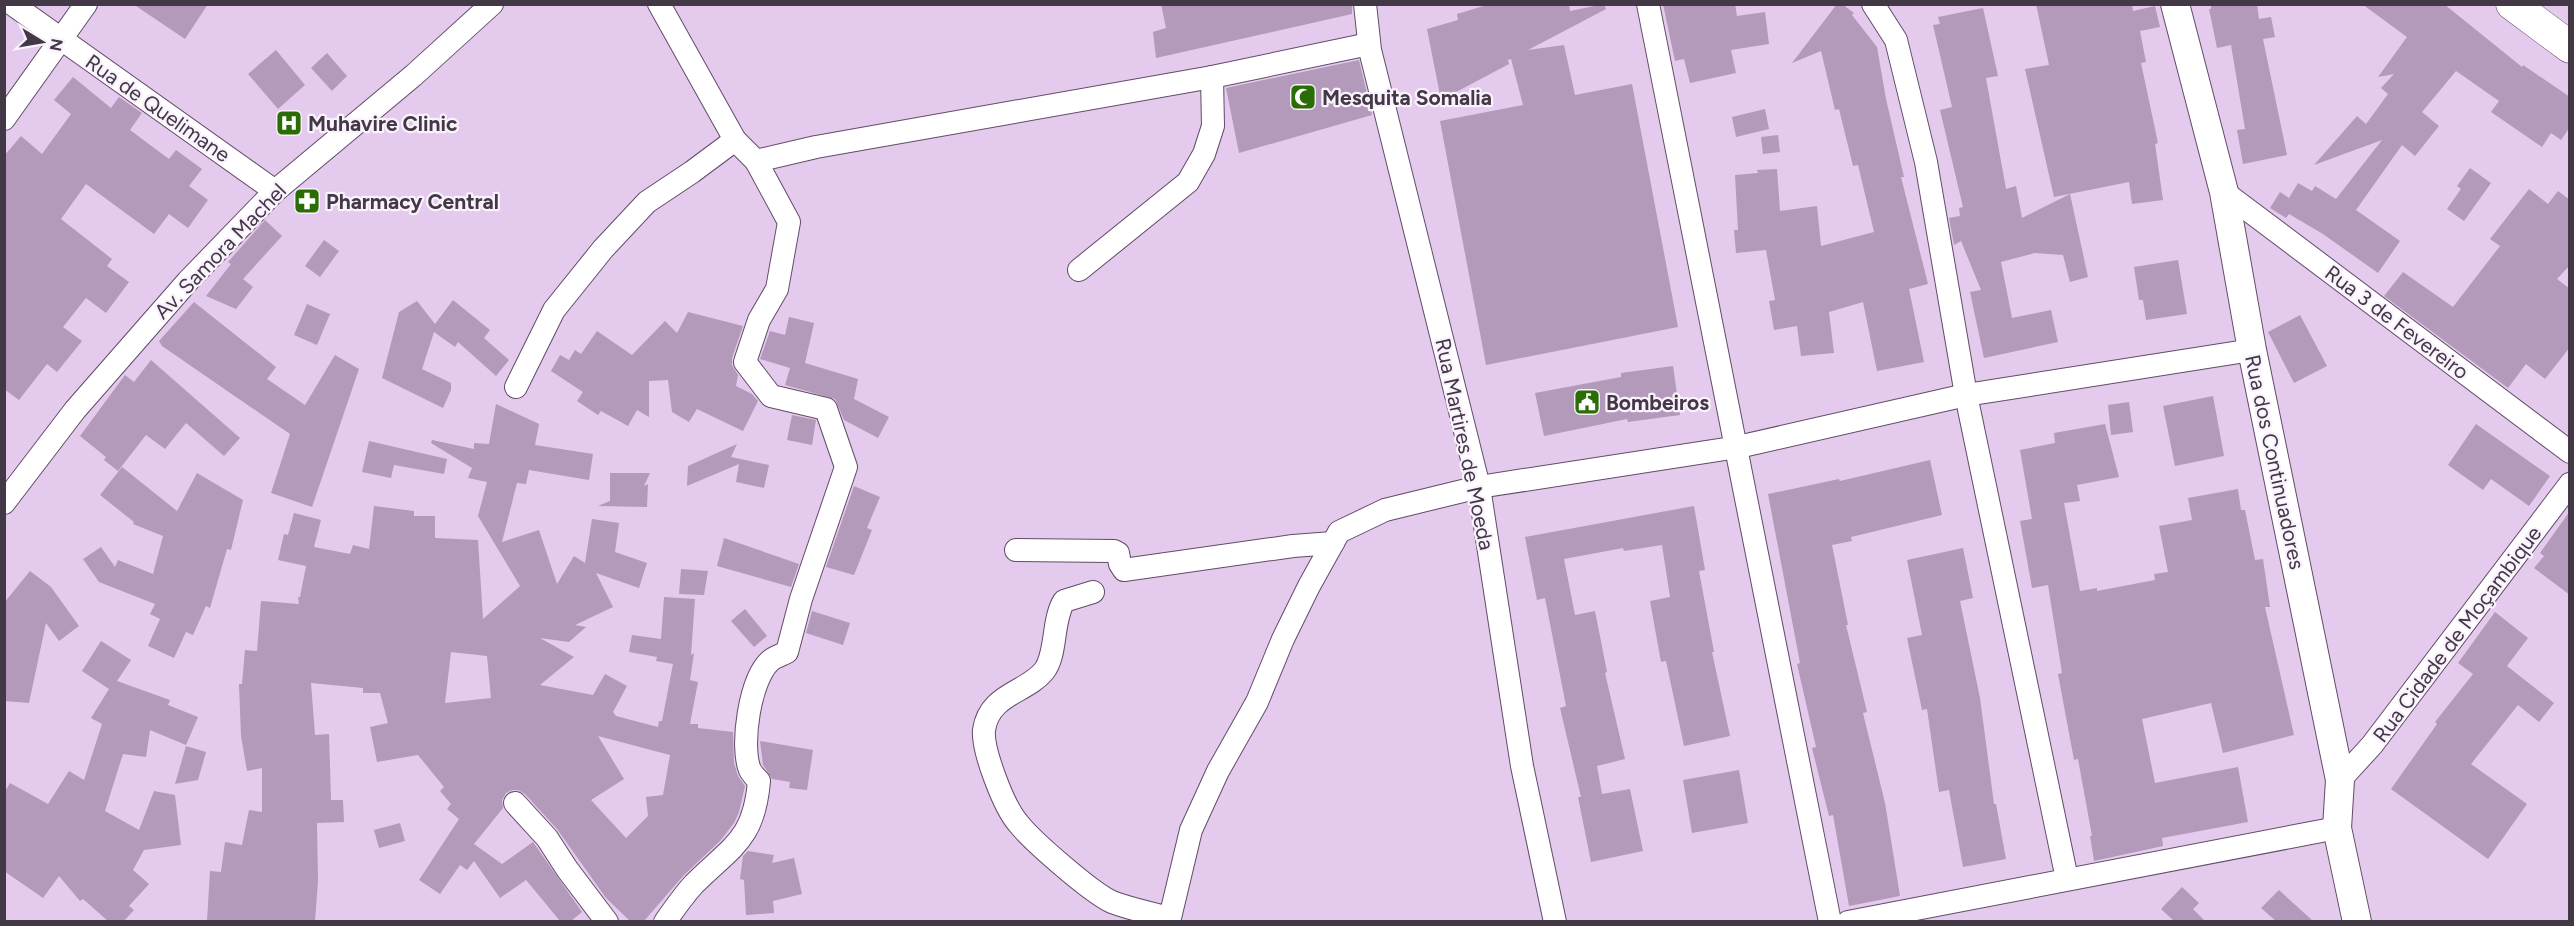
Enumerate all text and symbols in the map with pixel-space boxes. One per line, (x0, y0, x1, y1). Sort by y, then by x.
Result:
north arrow (12, 12, 72, 72)
text: N (46, 37, 67, 53)
street label: Rua de Quelimane (81, 49, 235, 167)
mosque icon: Mesquita Somalia (1288, 82, 1318, 112)
place label: Mesquita Somalia (1322, 85, 1492, 110)
hospital icon: Muhavire Clinic (274, 108, 304, 138)
place label: Muhavire Clinic (308, 111, 458, 136)
street label: Av. Samora Machel (149, 178, 291, 324)
pharmacy icon: Pharmacy Central (292, 186, 322, 216)
place label: Pharmacy Central (326, 189, 499, 214)
street label: Rua 3 de Fevereiro (2320, 260, 2474, 384)
street label: Rua Martires de Moeda (1430, 336, 1500, 552)
street label: Rua dos Continuadores (2240, 352, 2310, 572)
public building icon: Bombeiros (1572, 387, 1602, 417)
place label: Bombeiros (1606, 390, 1709, 415)
street label: Rua Cidade de Moçambique (2368, 521, 2546, 747)

